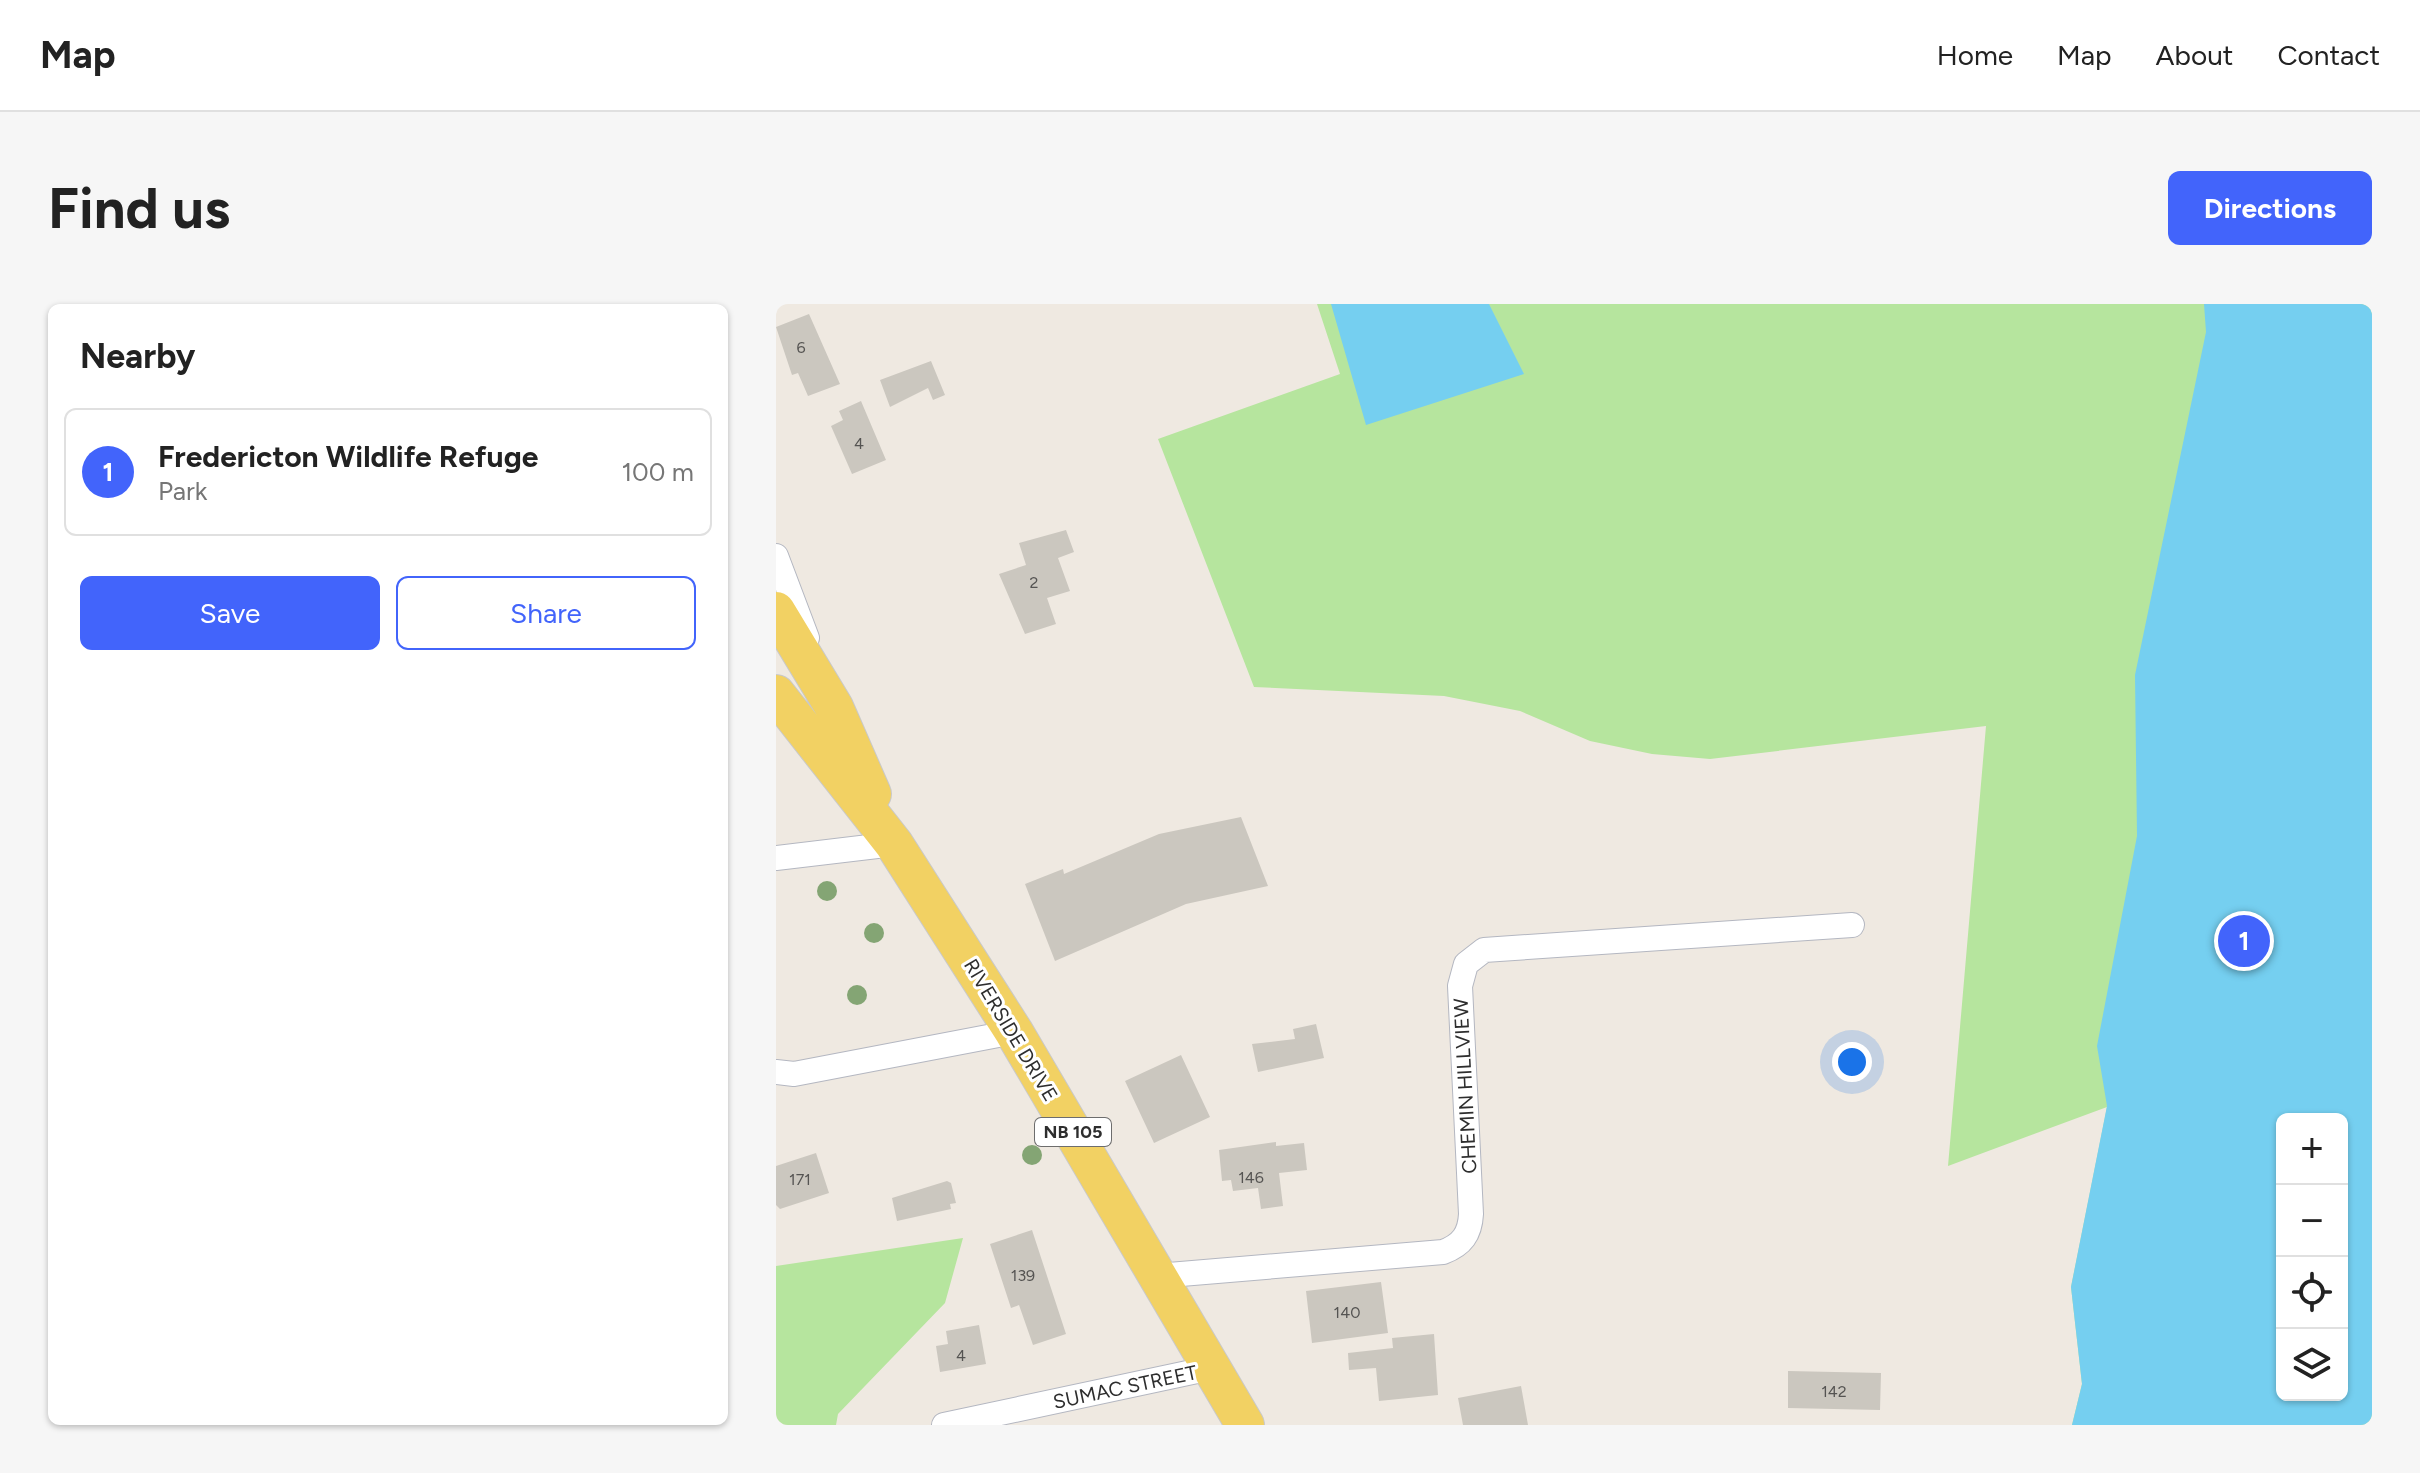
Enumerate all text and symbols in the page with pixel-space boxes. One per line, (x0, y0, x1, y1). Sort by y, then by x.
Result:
text: Map (40, 32, 116, 78)
text: Home (1937, 38, 2013, 72)
text: Map (2057, 38, 2112, 72)
text: About (2156, 38, 2233, 72)
text: Contact (2277, 38, 2380, 72)
button: Directions (2168, 171, 2372, 245)
text: Find us (48, 175, 230, 242)
text: Nearby (80, 336, 195, 377)
house number: 6 (796, 338, 806, 357)
house number: 4 (854, 434, 864, 453)
text: Fredericton Wildlife Refuge (158, 438, 538, 475)
text: 1 (103, 456, 113, 488)
text: 100 m (621, 456, 694, 488)
text: Park (158, 475, 207, 507)
house number: 2 (1030, 573, 1038, 592)
button: Save (80, 576, 380, 650)
button: Share (396, 576, 696, 650)
pin: 1 (2218, 911, 2270, 971)
street label: RIVERSIDE DRIVE (959, 954, 1063, 1106)
street label: CHEMIN HILLVIEW (1448, 998, 1482, 1174)
your location (1832, 1042, 1872, 1082)
map controls (2276, 1113, 2348, 1401)
button: + (2276, 1113, 2348, 1185)
road number: NB 105 (1035, 1118, 1111, 1146)
house number: 146 (1238, 1168, 1264, 1187)
house number: 171 (789, 1170, 811, 1189)
button: − (2276, 1185, 2348, 1257)
button: locate (2276, 1257, 2348, 1329)
house number: 139 (1011, 1266, 1035, 1285)
house number: 140 (1334, 1303, 1360, 1322)
button: layers (2276, 1329, 2348, 1401)
house number: 4 (956, 1346, 966, 1365)
street label: SUMAC STREET (1051, 1360, 1199, 1414)
house number: 142 (1821, 1382, 1847, 1401)

